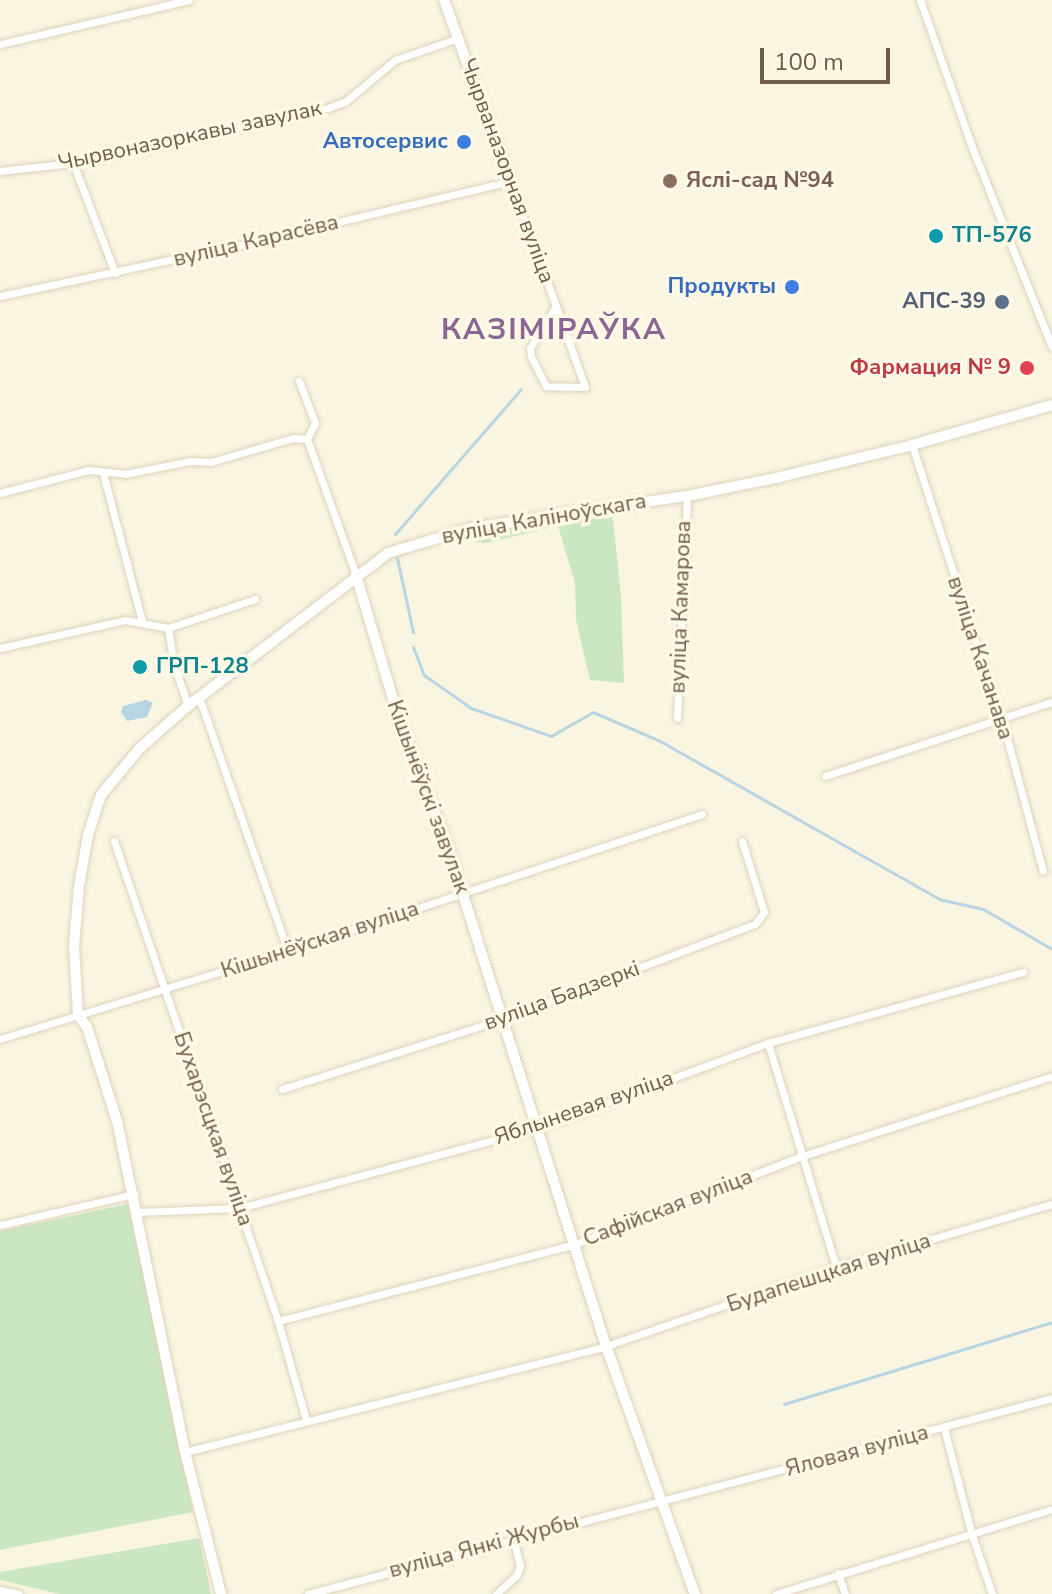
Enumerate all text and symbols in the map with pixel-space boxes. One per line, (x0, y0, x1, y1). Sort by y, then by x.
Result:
scale bar (764, 32, 894, 82)
text: 100 m (774, 46, 844, 78)
street label: Чырваназорная вуліца (454, 55, 560, 287)
street label: Чырвоназоркавы завулак (56, 95, 324, 177)
place label: Автосервис (323, 129, 448, 155)
marker: Автосервис (455, 133, 473, 151)
place label: Яслі-сад №94 (686, 168, 834, 194)
marker: Яслі-сад №94 (661, 172, 679, 190)
street label: вуліца Карасёва (171, 209, 341, 273)
place label: ТП-576 (952, 223, 1032, 249)
marker: ТП-576 (927, 227, 945, 245)
place label: Продукты (667, 274, 776, 300)
marker: Продукты (783, 278, 801, 296)
place label: АПС-39 (902, 289, 986, 315)
marker: АПС-39 (993, 293, 1011, 311)
district label: КАЗІМІРАЎКА (441, 312, 667, 348)
place label: Фармация № 9 (850, 355, 1011, 381)
marker: Фармация № 9 (1018, 359, 1036, 377)
street label: вуліца Каліноўскага (440, 488, 648, 550)
street label: вуліца Камарова (665, 520, 697, 694)
street label: вуліца Качанава (941, 573, 1019, 743)
place label: ГРП-128 (156, 654, 249, 680)
marker: ГРП-128 (131, 658, 149, 676)
street label: Кішынёўскі завулак (381, 697, 475, 897)
street label: Кішынёўская вуліца (218, 896, 422, 984)
street label: вуліца Бадзеркі (481, 956, 643, 1036)
street label: Бухарэсцкая вуліца (167, 1028, 259, 1230)
street label: Яблыневая вуліца (491, 1065, 677, 1151)
street label: Сафійская вуліца (580, 1164, 756, 1252)
street label: Будапешцкая вуліца (724, 1228, 934, 1318)
street label: Яловая вуліца (783, 1419, 931, 1483)
street label: вуліца Янкі Журбы (386, 1508, 582, 1584)

